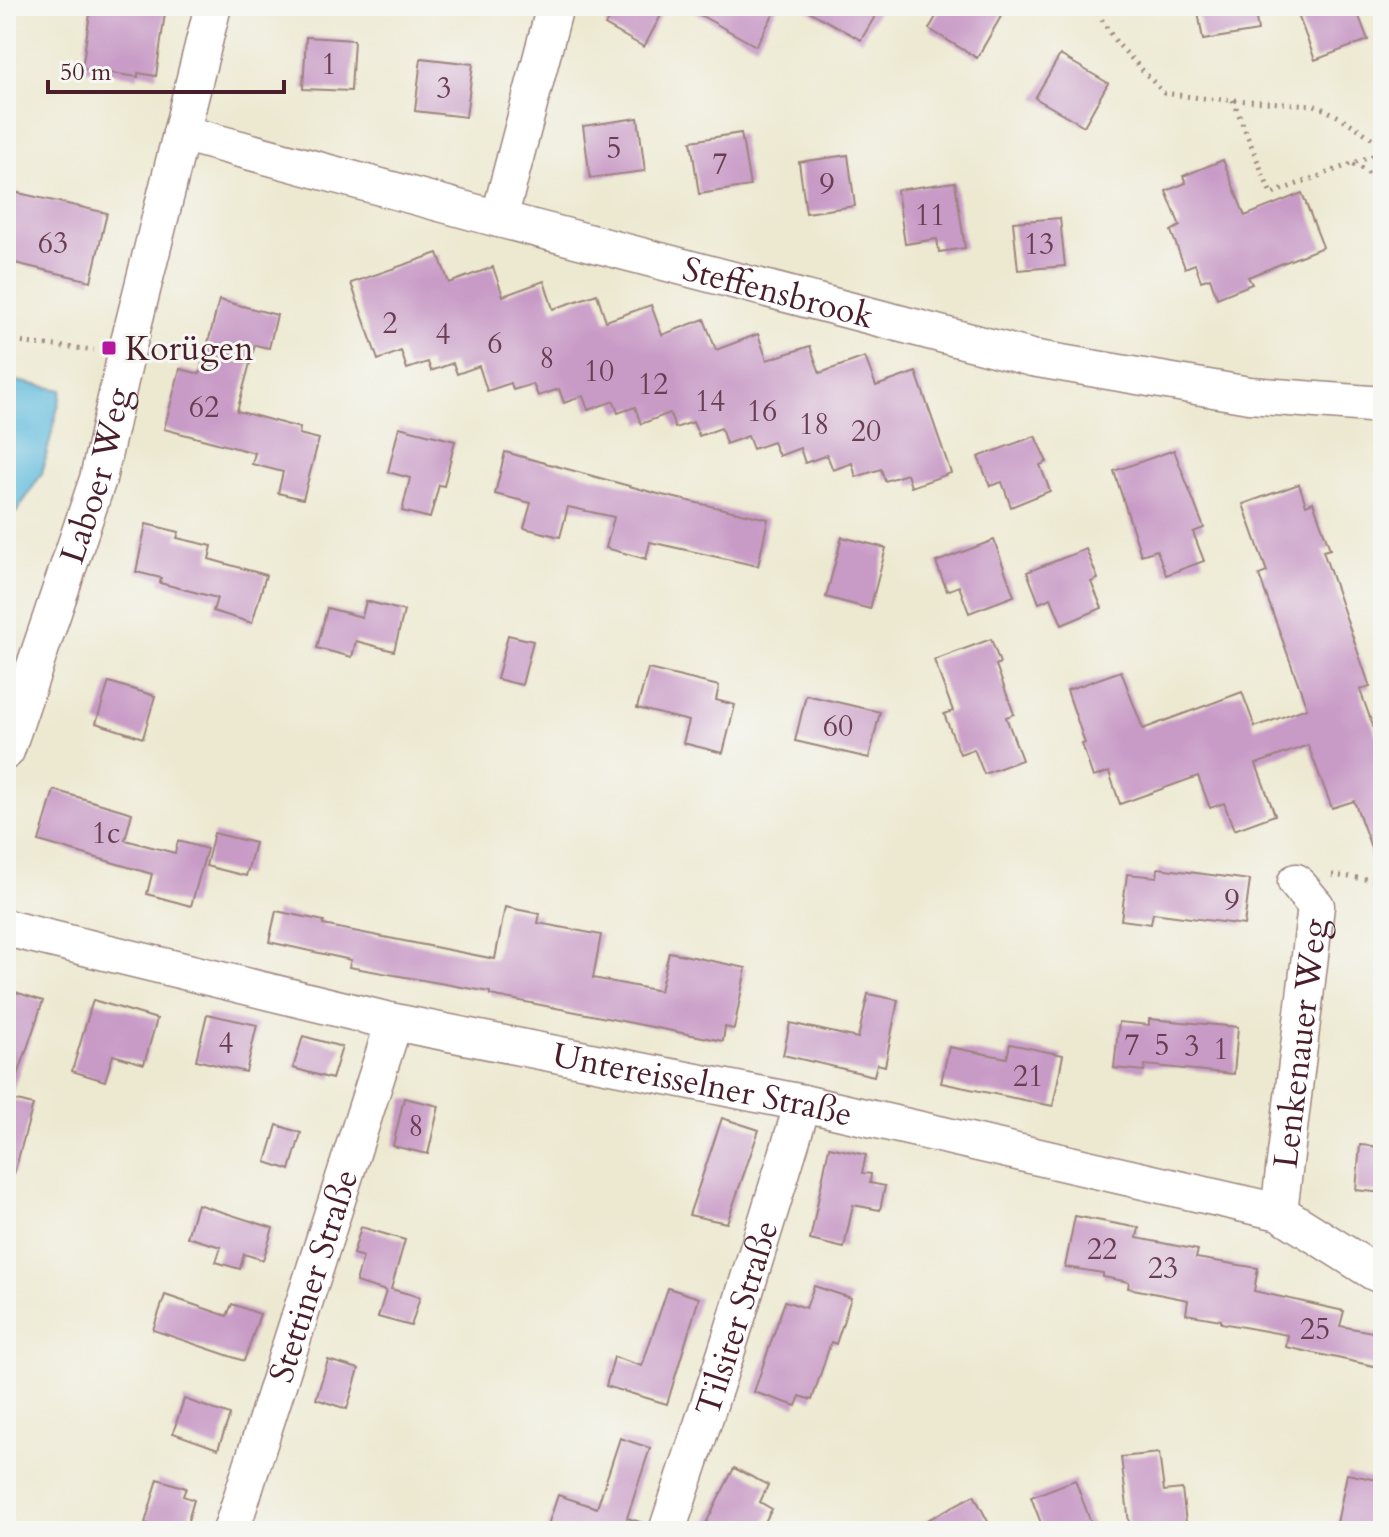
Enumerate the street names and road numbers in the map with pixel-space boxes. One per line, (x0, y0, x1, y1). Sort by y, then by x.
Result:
street label: Steffensbrook (678, 246, 879, 340)
street label: Laboer Weg (49, 383, 142, 570)
street label: Lenkenauer Weg (1263, 916, 1338, 1171)
street label: Untereisselner Straße (549, 1032, 857, 1138)
street label: Stettiner Straße (258, 1164, 369, 1388)
street label: Tilsiter Straße (685, 1215, 789, 1422)

